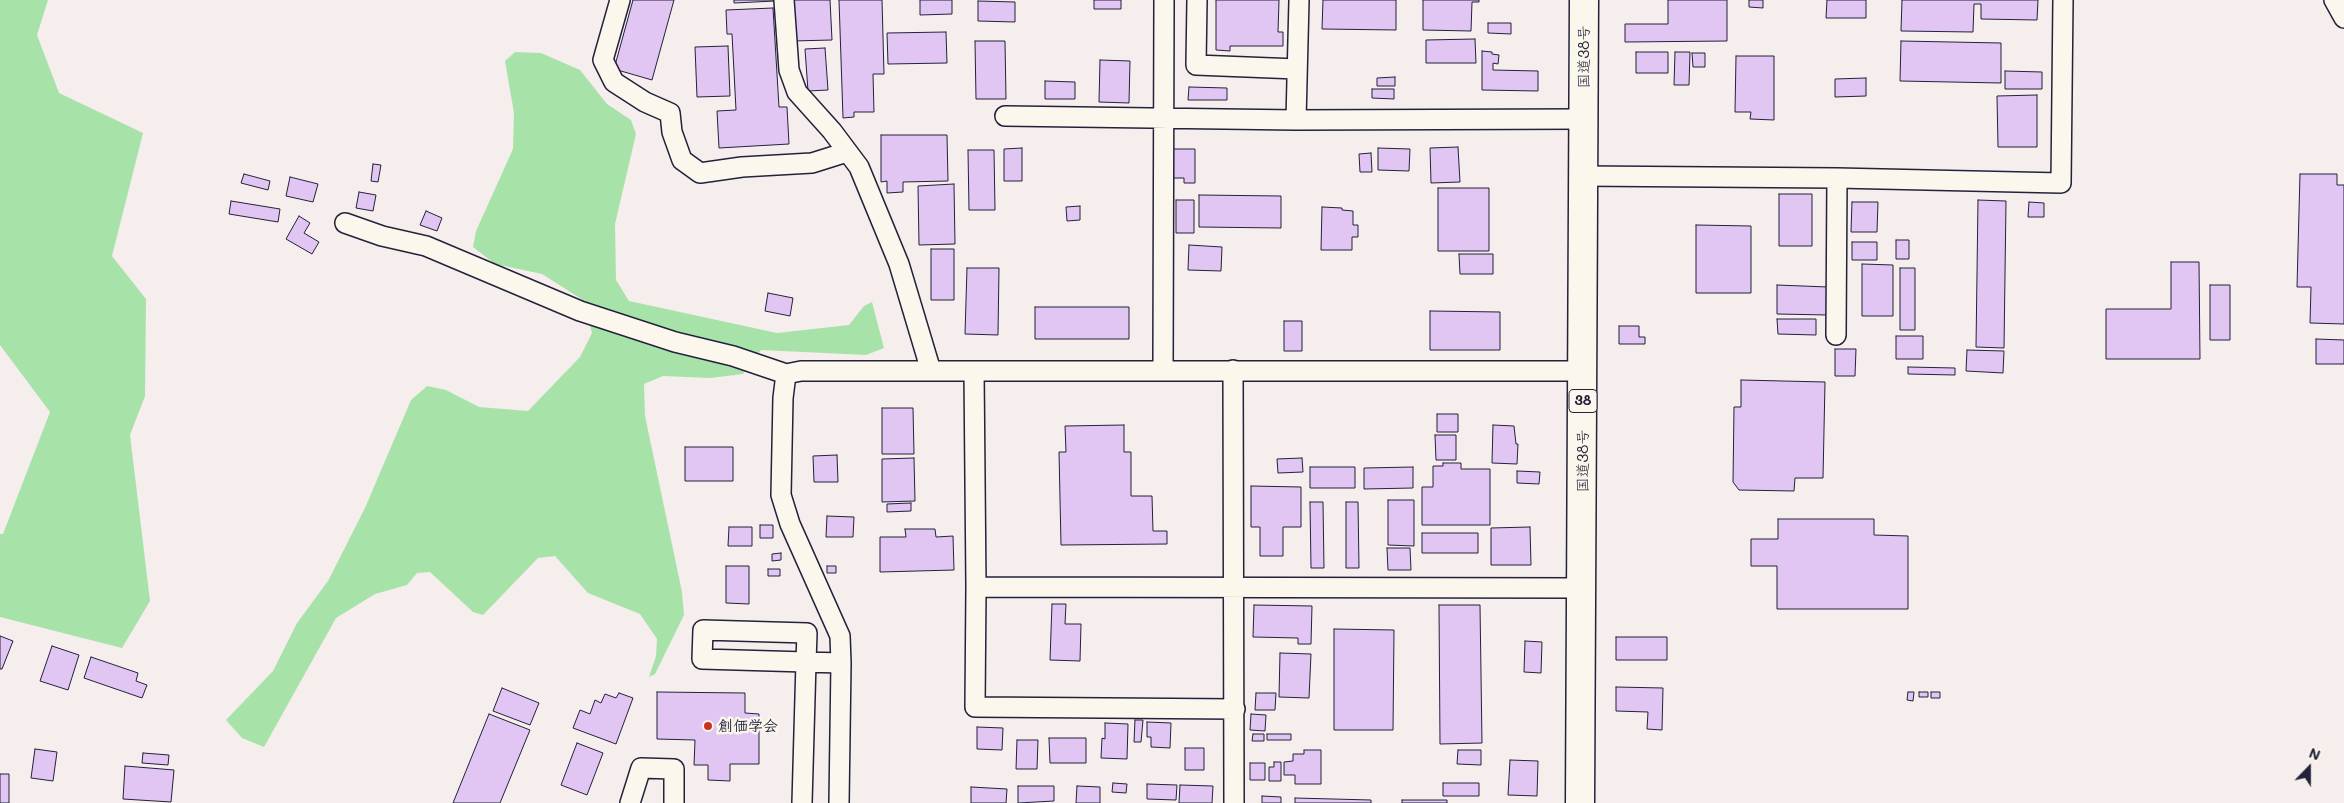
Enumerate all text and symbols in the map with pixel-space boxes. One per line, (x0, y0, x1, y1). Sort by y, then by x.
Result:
street label: 国道38号 (1575, 26, 1593, 88)
road number: 38 (1569, 390, 1597, 412)
street label: 国道38号 (1574, 430, 1592, 492)
place label: 創価学会 (718, 717, 778, 735)
marker: 創価学会 (702, 720, 714, 732)
north arrow (2284, 743, 2334, 793)
text: N (2306, 743, 2323, 764)

